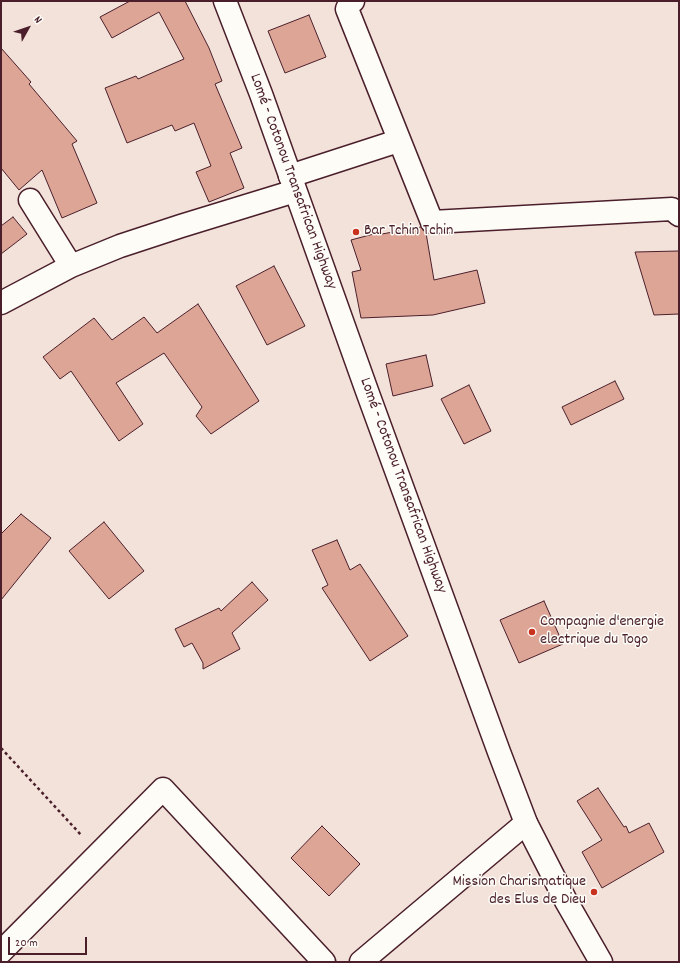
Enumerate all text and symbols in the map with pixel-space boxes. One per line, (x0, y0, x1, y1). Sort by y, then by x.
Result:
north arrow (8, 8, 48, 48)
text: N (29, 13, 45, 28)
street label: Lomé - Cotonou Transafrican Highway (244, 72, 340, 292)
place label: Bar Tchin Tchin (364, 222, 453, 242)
marker: Bar Tchin Tchin (351, 227, 361, 237)
street label: Lomé - Cotonou Transafrican Highway (354, 376, 450, 596)
place label: Compagnie d'energie electrique du Togo (540, 613, 664, 651)
marker: Compagnie d'energie electrique du Togo (527, 627, 537, 637)
place label: Mission Charismatique des Elus de Dieu (452, 873, 586, 911)
marker: Mission Charismatique des Elus de Dieu (589, 887, 599, 897)
scale bar (10, 929, 89, 955)
text: 20 m (15, 935, 38, 952)

